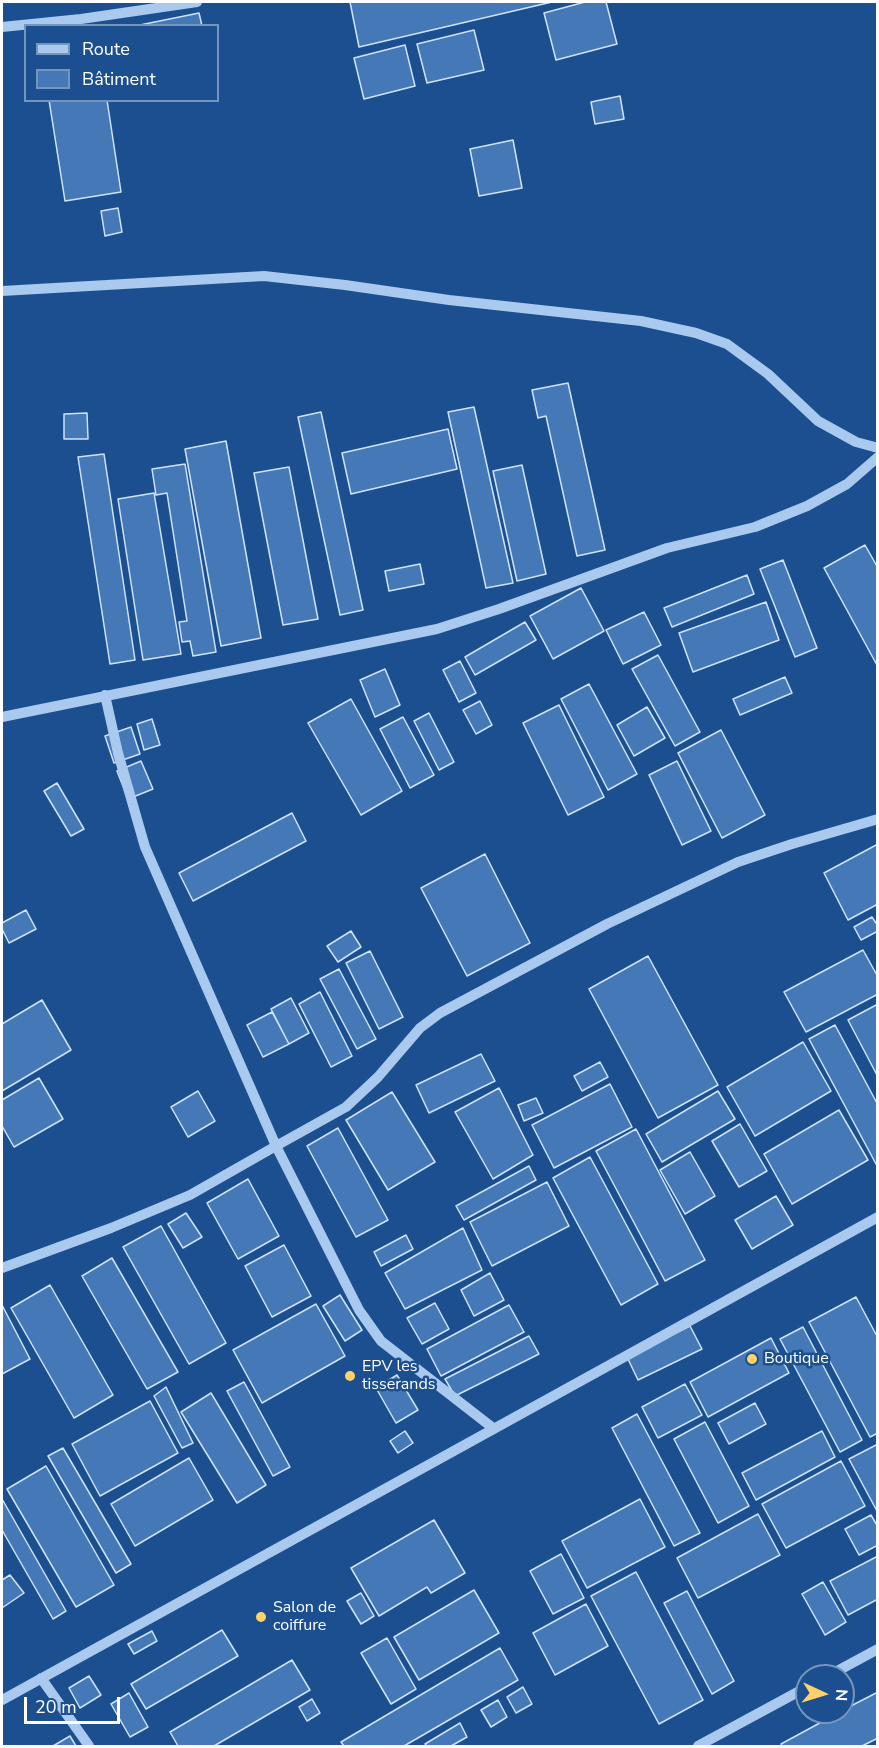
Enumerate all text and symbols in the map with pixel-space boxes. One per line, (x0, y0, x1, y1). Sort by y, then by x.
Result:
legend (24, 24, 219, 102)
text: Route (82, 37, 130, 61)
text: Bâtiment (82, 67, 156, 91)
place label: Boutique (764, 1349, 829, 1369)
marker: Boutique (745, 1352, 759, 1366)
place label: EPV les tisserands (362, 1357, 435, 1395)
marker: EPV les tisserands (343, 1369, 357, 1383)
place label: Salon de coiffure (273, 1598, 336, 1636)
marker: Salon de coiffure (254, 1610, 268, 1624)
north arrow (795, 1664, 855, 1724)
scale bar (27, 1685, 123, 1723)
text: N (830, 1688, 852, 1702)
text: 20 m (35, 1695, 77, 1719)

